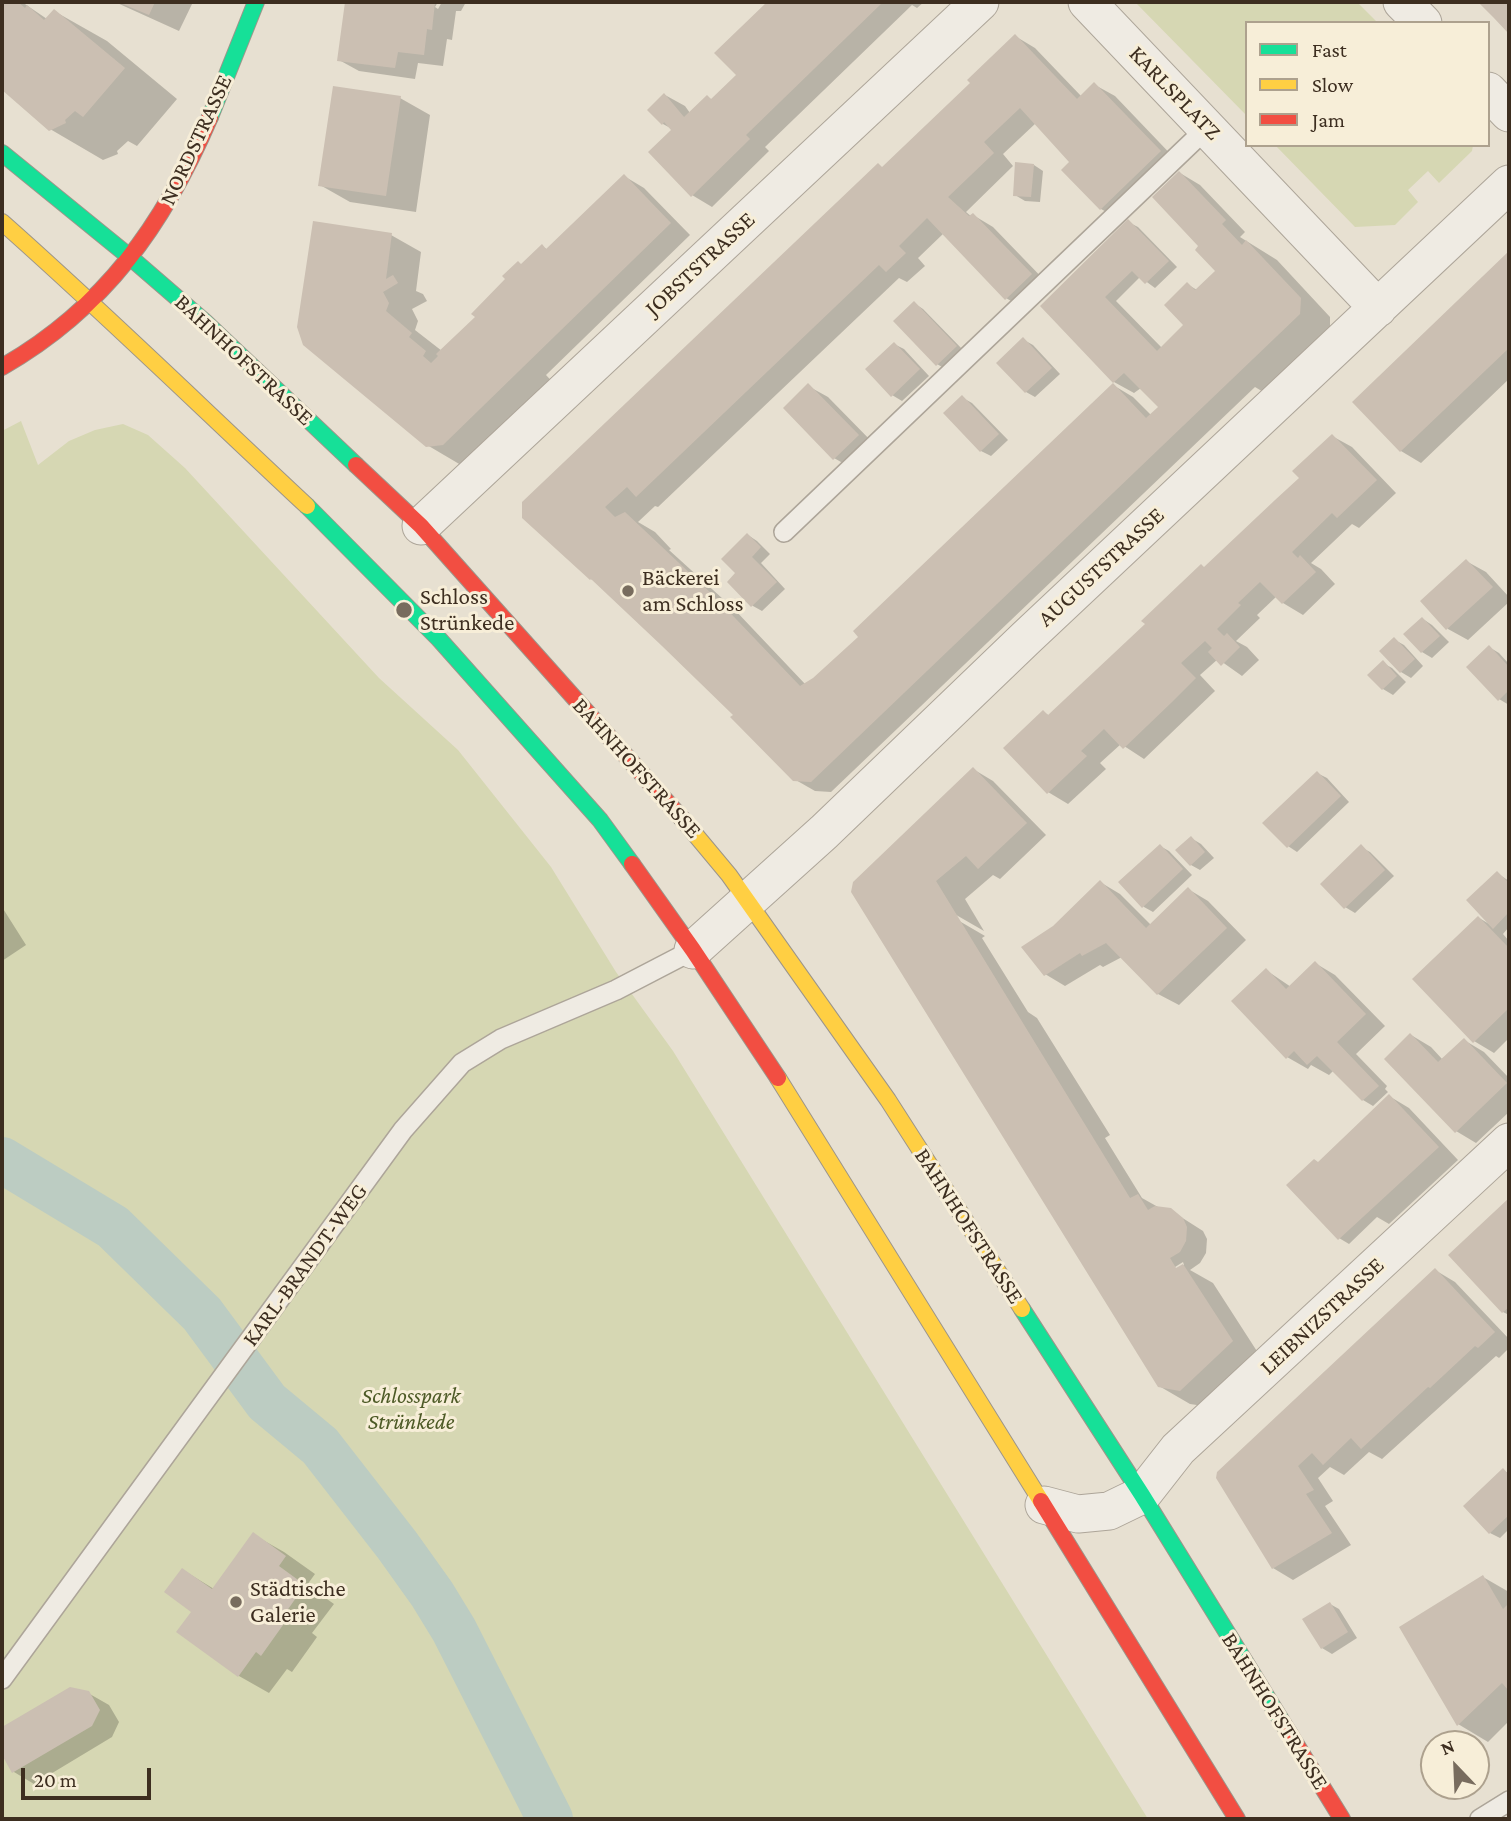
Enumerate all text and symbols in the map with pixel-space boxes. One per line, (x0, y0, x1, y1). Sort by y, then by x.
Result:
legend (1245, 21, 1490, 147)
text: Fast (1312, 38, 1347, 62)
street label: KARLSPLATZ (1123, 40, 1227, 146)
street label: NORDSTRASSE (154, 70, 238, 210)
text: Slow (1312, 73, 1353, 97)
text: Jam (1312, 108, 1345, 132)
street label: JOBSTSTRASSE (639, 206, 761, 322)
street label: BAHNHOFSTRASSE (169, 289, 319, 431)
street label: AUGUSTSTRASSE (1032, 501, 1170, 633)
place label: Bäckerei am Schloss (642, 564, 744, 618)
place label: Schloss Strünkede (420, 583, 514, 637)
marker: Bäckerei am Schloss (620, 583, 636, 599)
marker: Schloss Strünkede (394, 600, 414, 620)
street label: BAHNHOFSTRASSE (567, 692, 707, 844)
street label: BAHNHOFSTRASSE (908, 1143, 1030, 1309)
street label: KARL-BRANDT-WEG (237, 1178, 373, 1352)
street label: LEIBNIZSTRASSE (1254, 1251, 1390, 1381)
park label: Schlosspark Strünkede (361, 1382, 461, 1436)
place label: Städtische Galerie (250, 1575, 346, 1629)
marker: Städtische Galerie (228, 1594, 244, 1610)
street label: BAHNHOFSTRASSE (1216, 1627, 1334, 1795)
north arrow (1420, 1730, 1490, 1800)
text: N (1437, 1735, 1457, 1759)
scale bar (24, 1755, 154, 1799)
text: 20 m (34, 1768, 77, 1792)

